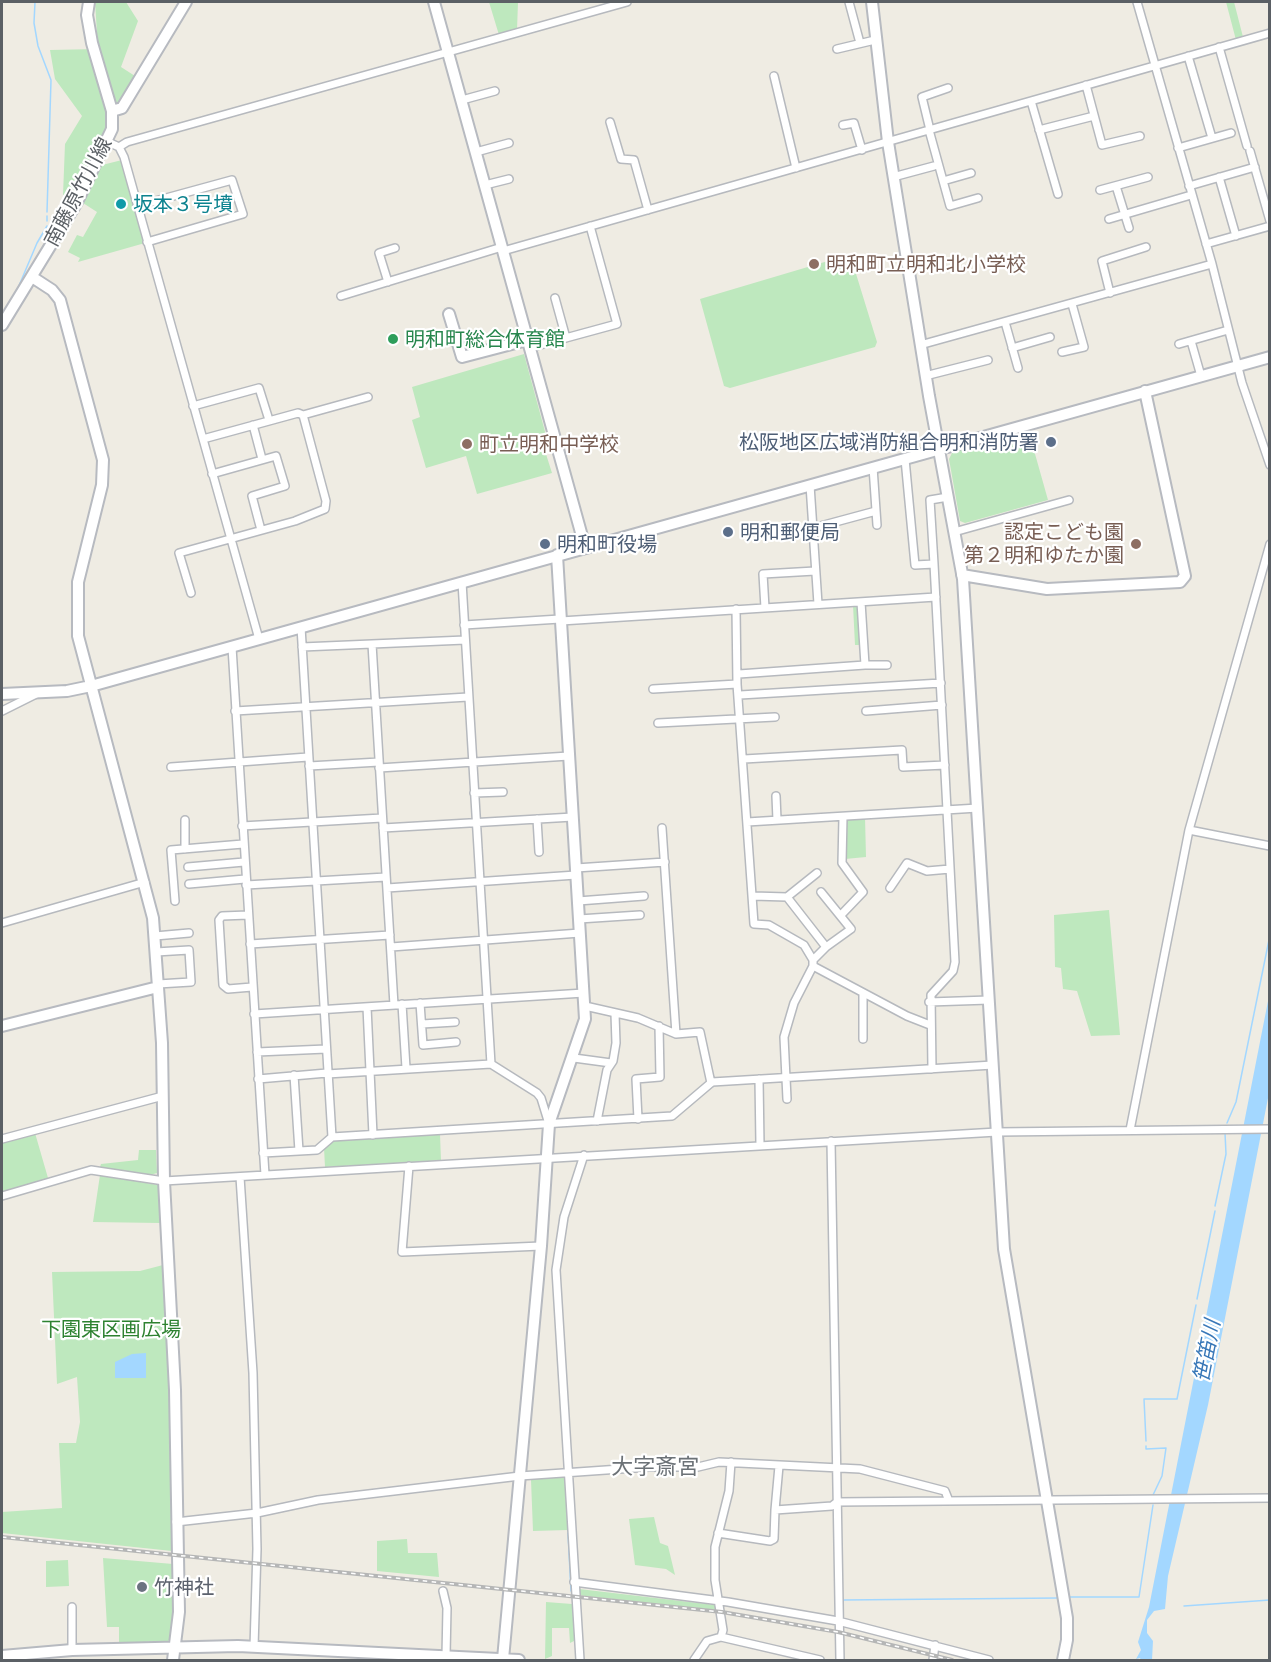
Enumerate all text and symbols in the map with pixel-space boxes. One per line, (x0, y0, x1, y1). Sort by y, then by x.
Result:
street label: 南藤原竹川線 (39, 133, 117, 251)
place label: 坂本３号墳 (133, 192, 233, 216)
marker: 坂本３号墳 (114, 197, 128, 211)
place label: 明和町立明和北小学校 (826, 252, 1026, 276)
marker: 明和町立明和北小学校 (807, 257, 821, 271)
place label: 明和町総合体育館 (405, 327, 565, 351)
marker: 明和町総合体育館 (386, 332, 400, 346)
place label: 松阪地区広域消防組合明和消防署 (739, 430, 1039, 454)
place label: 町立明和中学校 (479, 432, 619, 456)
marker: 松阪地区広域消防組合明和消防署 (1044, 435, 1058, 449)
marker: 町立明和中学校 (460, 437, 474, 451)
place label: 明和郵便局 (740, 520, 840, 544)
place label: 認定こども園 第２明和ゆたか園 (964, 520, 1124, 567)
marker: 明和郵便局 (721, 525, 735, 539)
place label: 明和町役場 (557, 532, 657, 556)
marker: 明和町役場 (538, 537, 552, 551)
marker: 認定こども園 第２明和ゆたか園 (1129, 537, 1143, 551)
park label: 下園東区画広場 (41, 1317, 181, 1341)
water label: 笹笛川 (1189, 1318, 1225, 1384)
district label: 大字斎宮 (611, 1454, 699, 1480)
place label: 竹神社 (154, 1575, 214, 1599)
marker: 竹神社 (135, 1580, 149, 1594)

